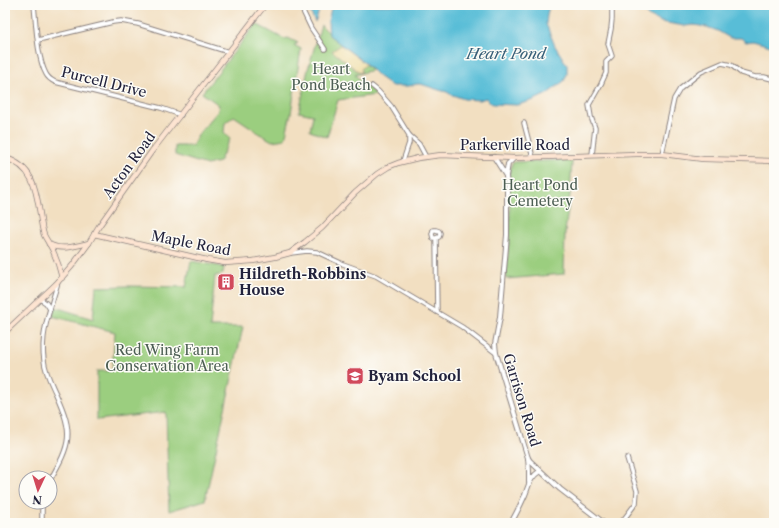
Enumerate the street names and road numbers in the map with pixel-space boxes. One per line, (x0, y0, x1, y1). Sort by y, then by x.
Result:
street label: Purcell Drive (60, 63, 149, 101)
street label: Acton Road (98, 128, 160, 203)
street label: Parkerville Road (460, 136, 570, 154)
street label: Maple Road (150, 226, 233, 260)
street label: Garrison Road (499, 351, 545, 449)

